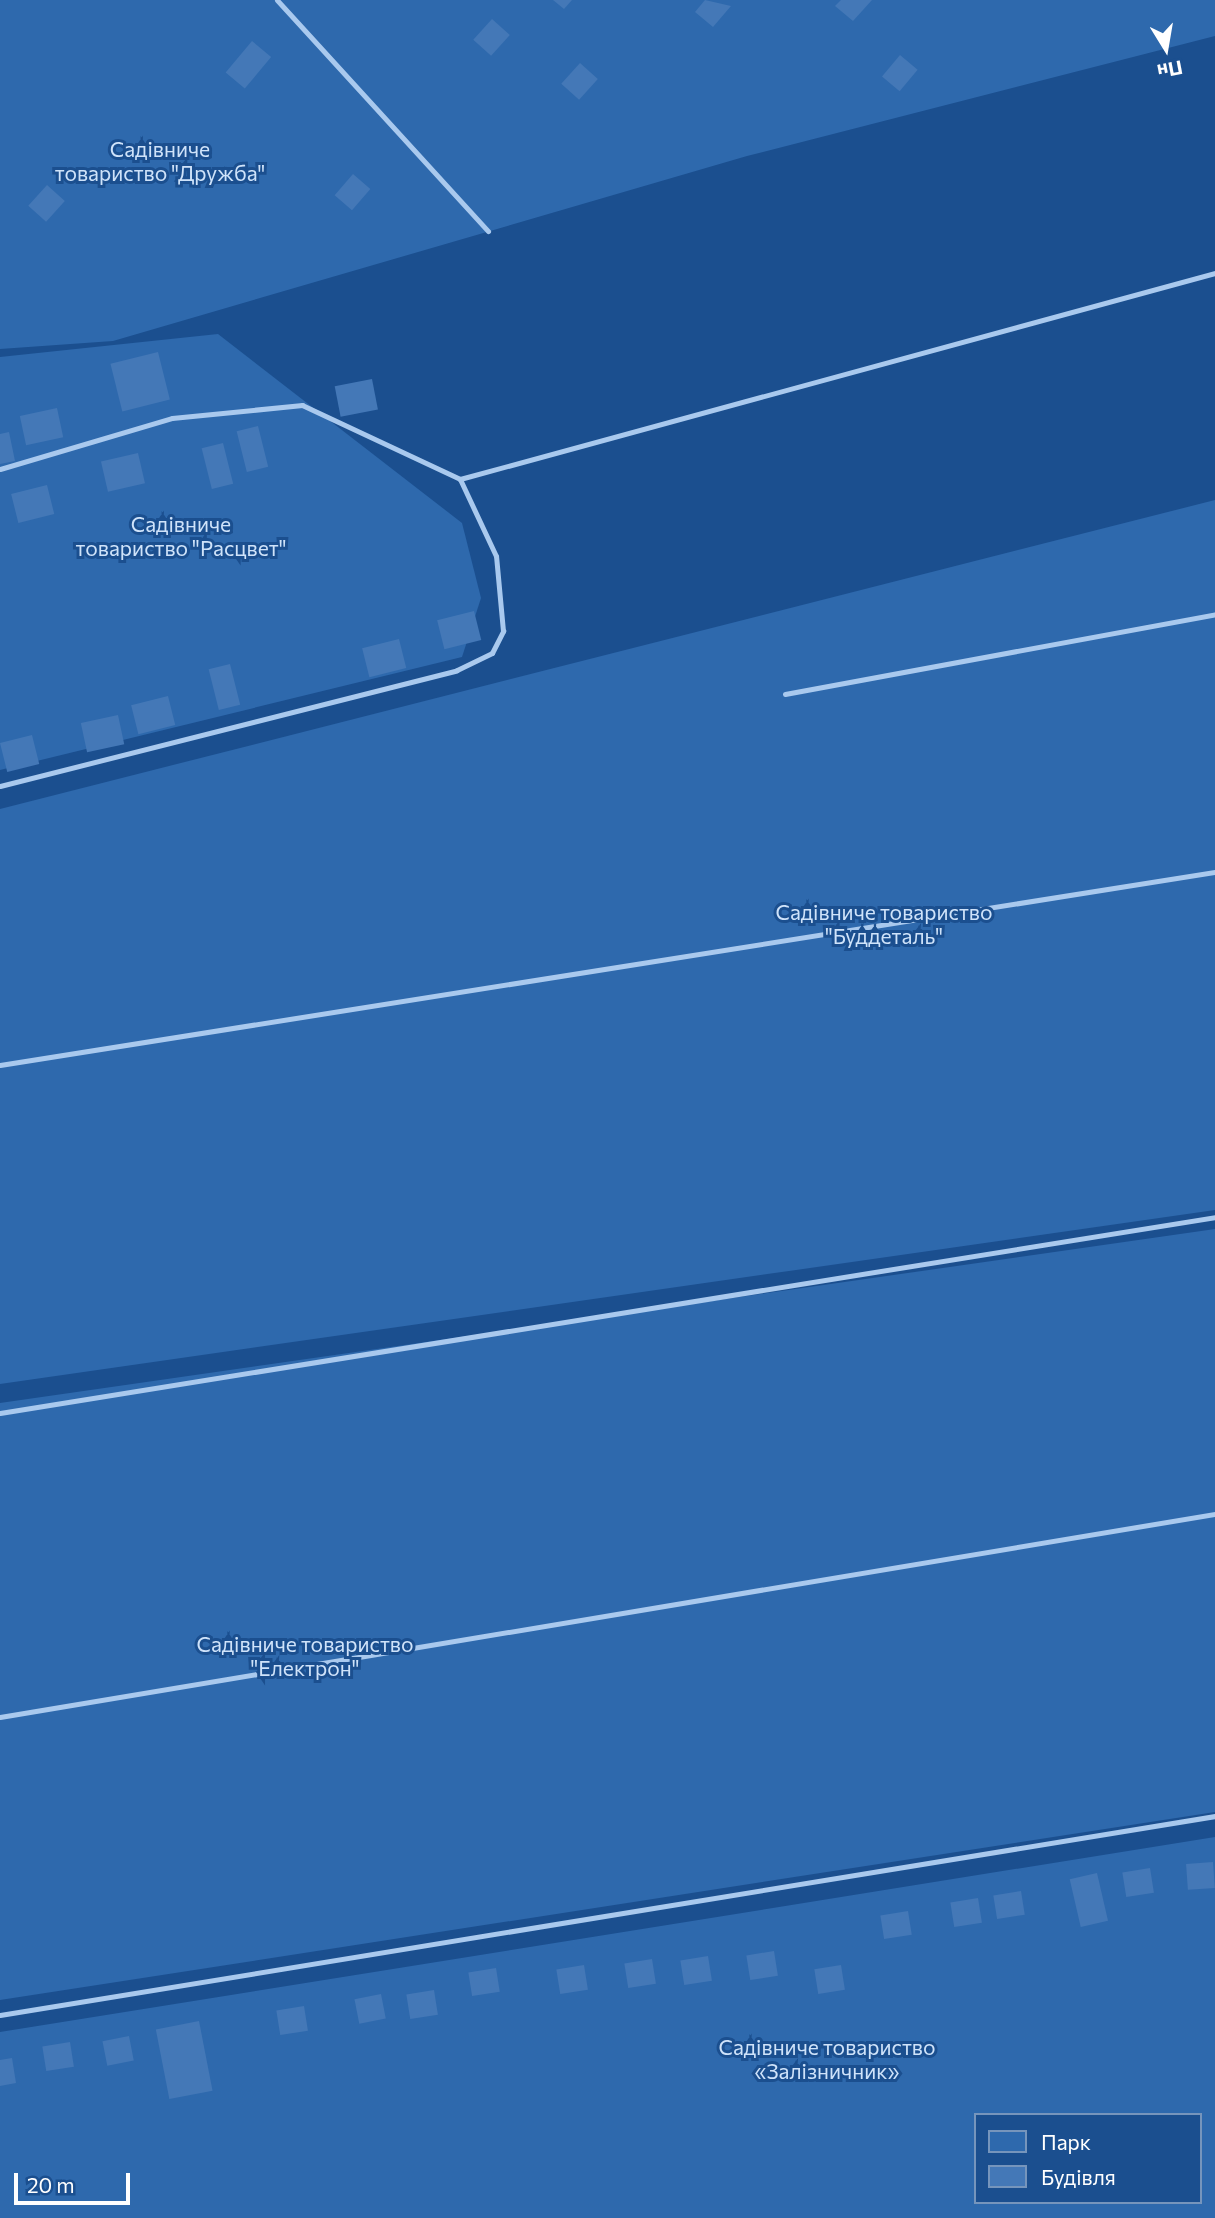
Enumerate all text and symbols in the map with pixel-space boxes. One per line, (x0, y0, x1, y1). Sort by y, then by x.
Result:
north arrow (1131, 14, 1201, 84)
text: Пн (1156, 56, 1185, 84)
park label: Садівниче товариство "Дружба" (55, 136, 265, 186)
park label: Садівниче товариство "Расцвет" (76, 511, 286, 561)
park label: Садівниче товариство "Буддеталь" (776, 899, 992, 949)
park label: Садівниче товариство "Електрон" (197, 1631, 413, 1681)
park label: Садівниче товариство «Залізничник» (719, 2034, 935, 2084)
legend (974, 2113, 1201, 2204)
text: Парк (1041, 2129, 1091, 2154)
scale bar (18, 2158, 133, 2202)
text: Будівля (1041, 2164, 1116, 2189)
text: 20 m (27, 2172, 75, 2197)

